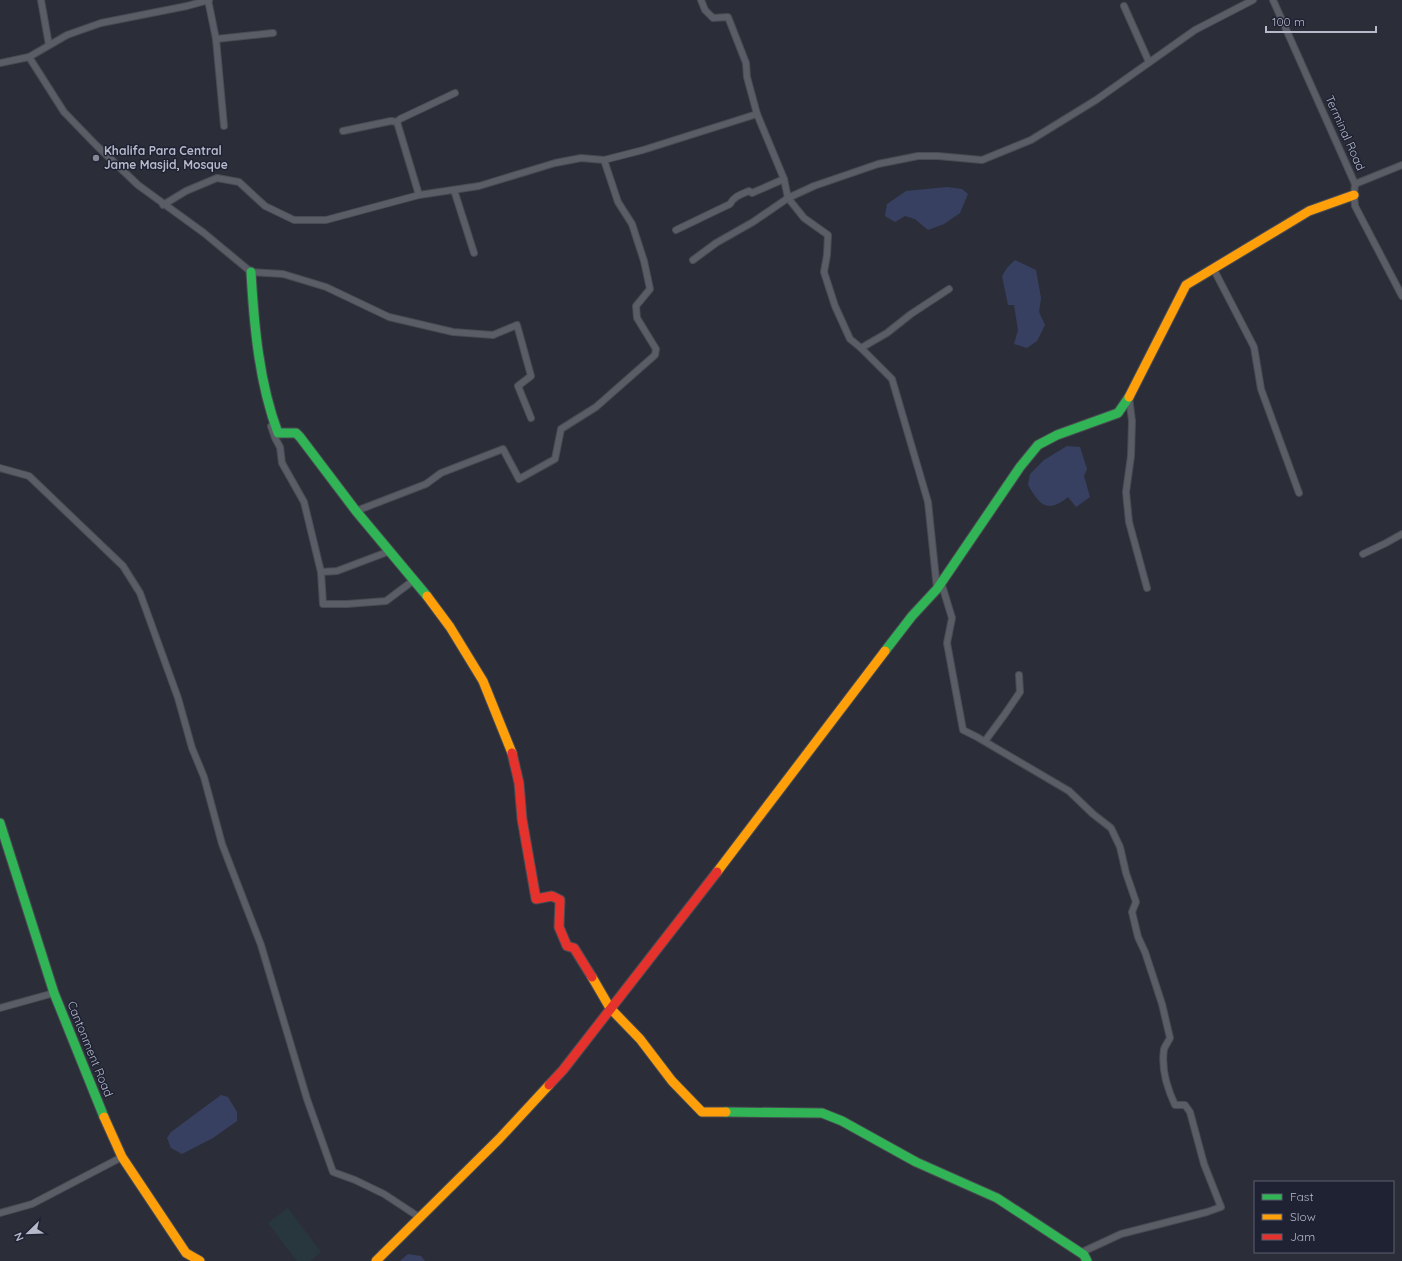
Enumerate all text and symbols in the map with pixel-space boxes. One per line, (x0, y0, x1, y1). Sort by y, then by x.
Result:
scale bar (1266, 8, 1376, 34)
text: 100 m (1272, 14, 1305, 29)
street label: Terminal Road (1322, 93, 1369, 173)
place label: Khalifa Para Central Jame Masjid, Mosque (104, 143, 228, 172)
marker: Khalifa Para Central Jame Masjid, Mosque (91, 153, 101, 163)
street label: Cantonment Road (64, 999, 117, 1099)
legend (1254, 1181, 1394, 1253)
text: Fast (1290, 1189, 1314, 1204)
text: Slow (1290, 1209, 1316, 1224)
north arrow (8, 1213, 48, 1253)
text: Jam (1290, 1229, 1315, 1244)
text: N (11, 1230, 27, 1243)

